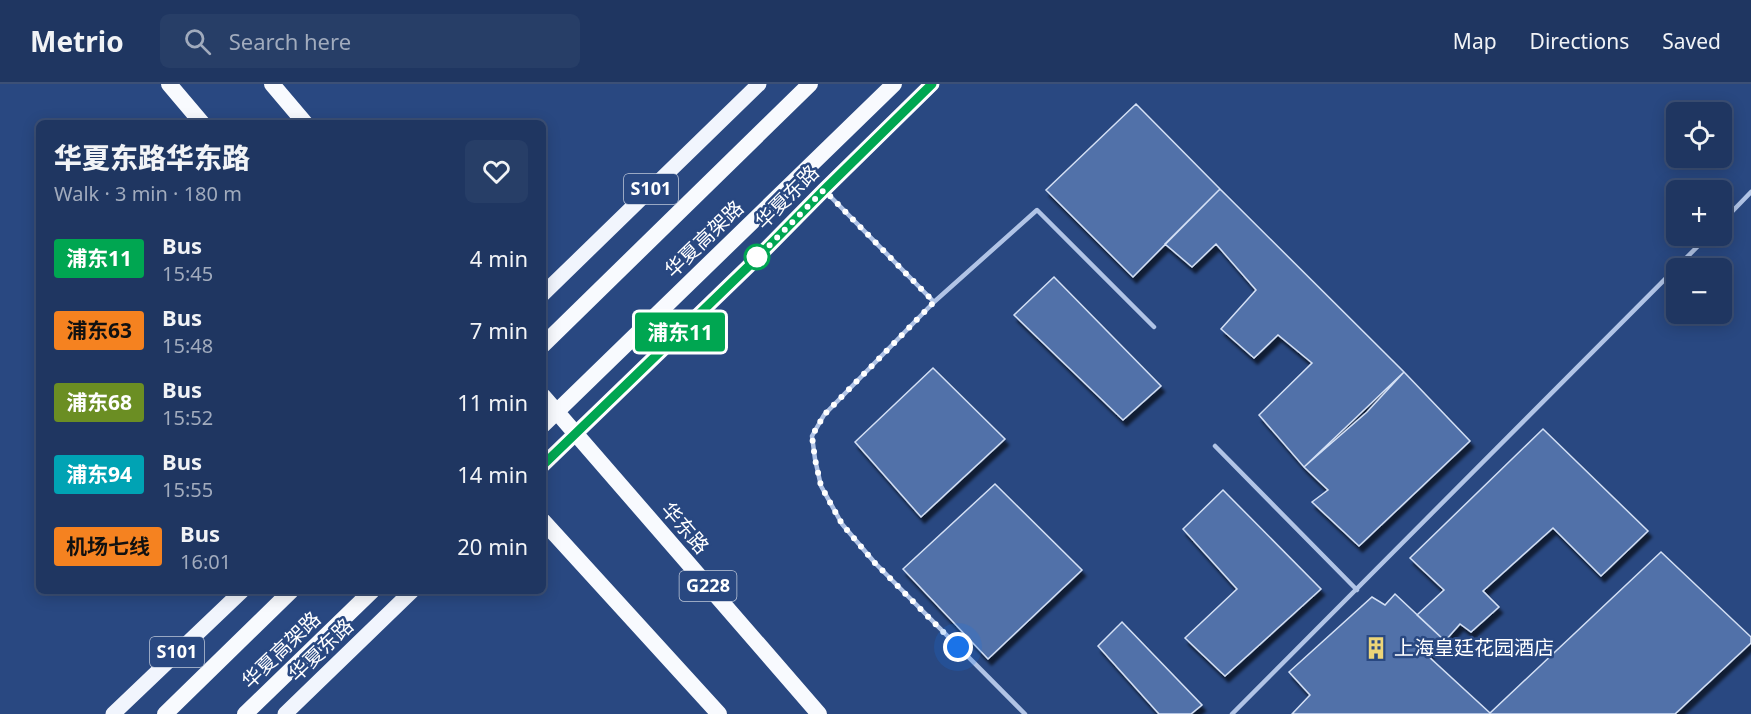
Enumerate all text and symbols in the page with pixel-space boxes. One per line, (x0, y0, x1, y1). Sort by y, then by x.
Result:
search box (160, 14, 580, 68)
text: Metrio (30, 22, 124, 60)
icon: search (181, 25, 214, 58)
text: Search here (229, 26, 351, 56)
text: Map (1453, 27, 1497, 55)
text: Directions (1530, 27, 1629, 55)
text: Saved (1662, 27, 1721, 55)
map controls (1666, 102, 1732, 324)
button: locate (1666, 102, 1732, 168)
text: 华夏东路华东路 (54, 138, 250, 176)
button: heart (465, 140, 528, 203)
street label: 华夏东路 (749, 159, 824, 234)
road number: S101 (624, 174, 678, 204)
text: Walk · 3 min · 180 m (54, 180, 242, 207)
button: + (1666, 180, 1732, 246)
street label: 华夏高架路 (658, 194, 749, 283)
text: Bus (162, 230, 202, 260)
text: 4 min (470, 243, 528, 273)
text: 浦东11 (66, 244, 132, 272)
unlabelled marker (744, 244, 770, 270)
button: − (1666, 258, 1732, 324)
text: 15:45 (162, 260, 213, 287)
text: Bus (162, 302, 202, 332)
line badge: 浦东11 (638, 312, 722, 352)
text: 7 min (470, 315, 528, 345)
text: 浦东63 (66, 316, 132, 344)
text: 浦东11 (647, 318, 713, 346)
text: 15:48 (162, 332, 213, 359)
text: Bus (162, 374, 202, 404)
text: 11 min (457, 387, 528, 417)
text: 浦东68 (66, 388, 132, 416)
text: 15:52 (162, 404, 213, 431)
text: Bus (162, 446, 202, 476)
text: 14 min (457, 459, 528, 489)
text: 浦东94 (66, 460, 132, 488)
text: 15:55 (162, 476, 213, 503)
street label: 华东路 (656, 496, 715, 559)
text: Bus (180, 518, 220, 548)
text: 20 min (457, 531, 528, 561)
text: 机场七线 (66, 532, 150, 560)
text: 16:01 (180, 548, 231, 575)
road number: G228 (680, 571, 736, 601)
street label: 华夏高架路 (235, 605, 326, 694)
street label: 华夏东路 (283, 612, 359, 687)
your location (943, 632, 973, 662)
place label: 上海皇廷花园酒店 (1394, 634, 1554, 661)
building icon: 上海皇廷花园酒店 (1363, 635, 1389, 661)
road number: S101 (150, 637, 204, 667)

